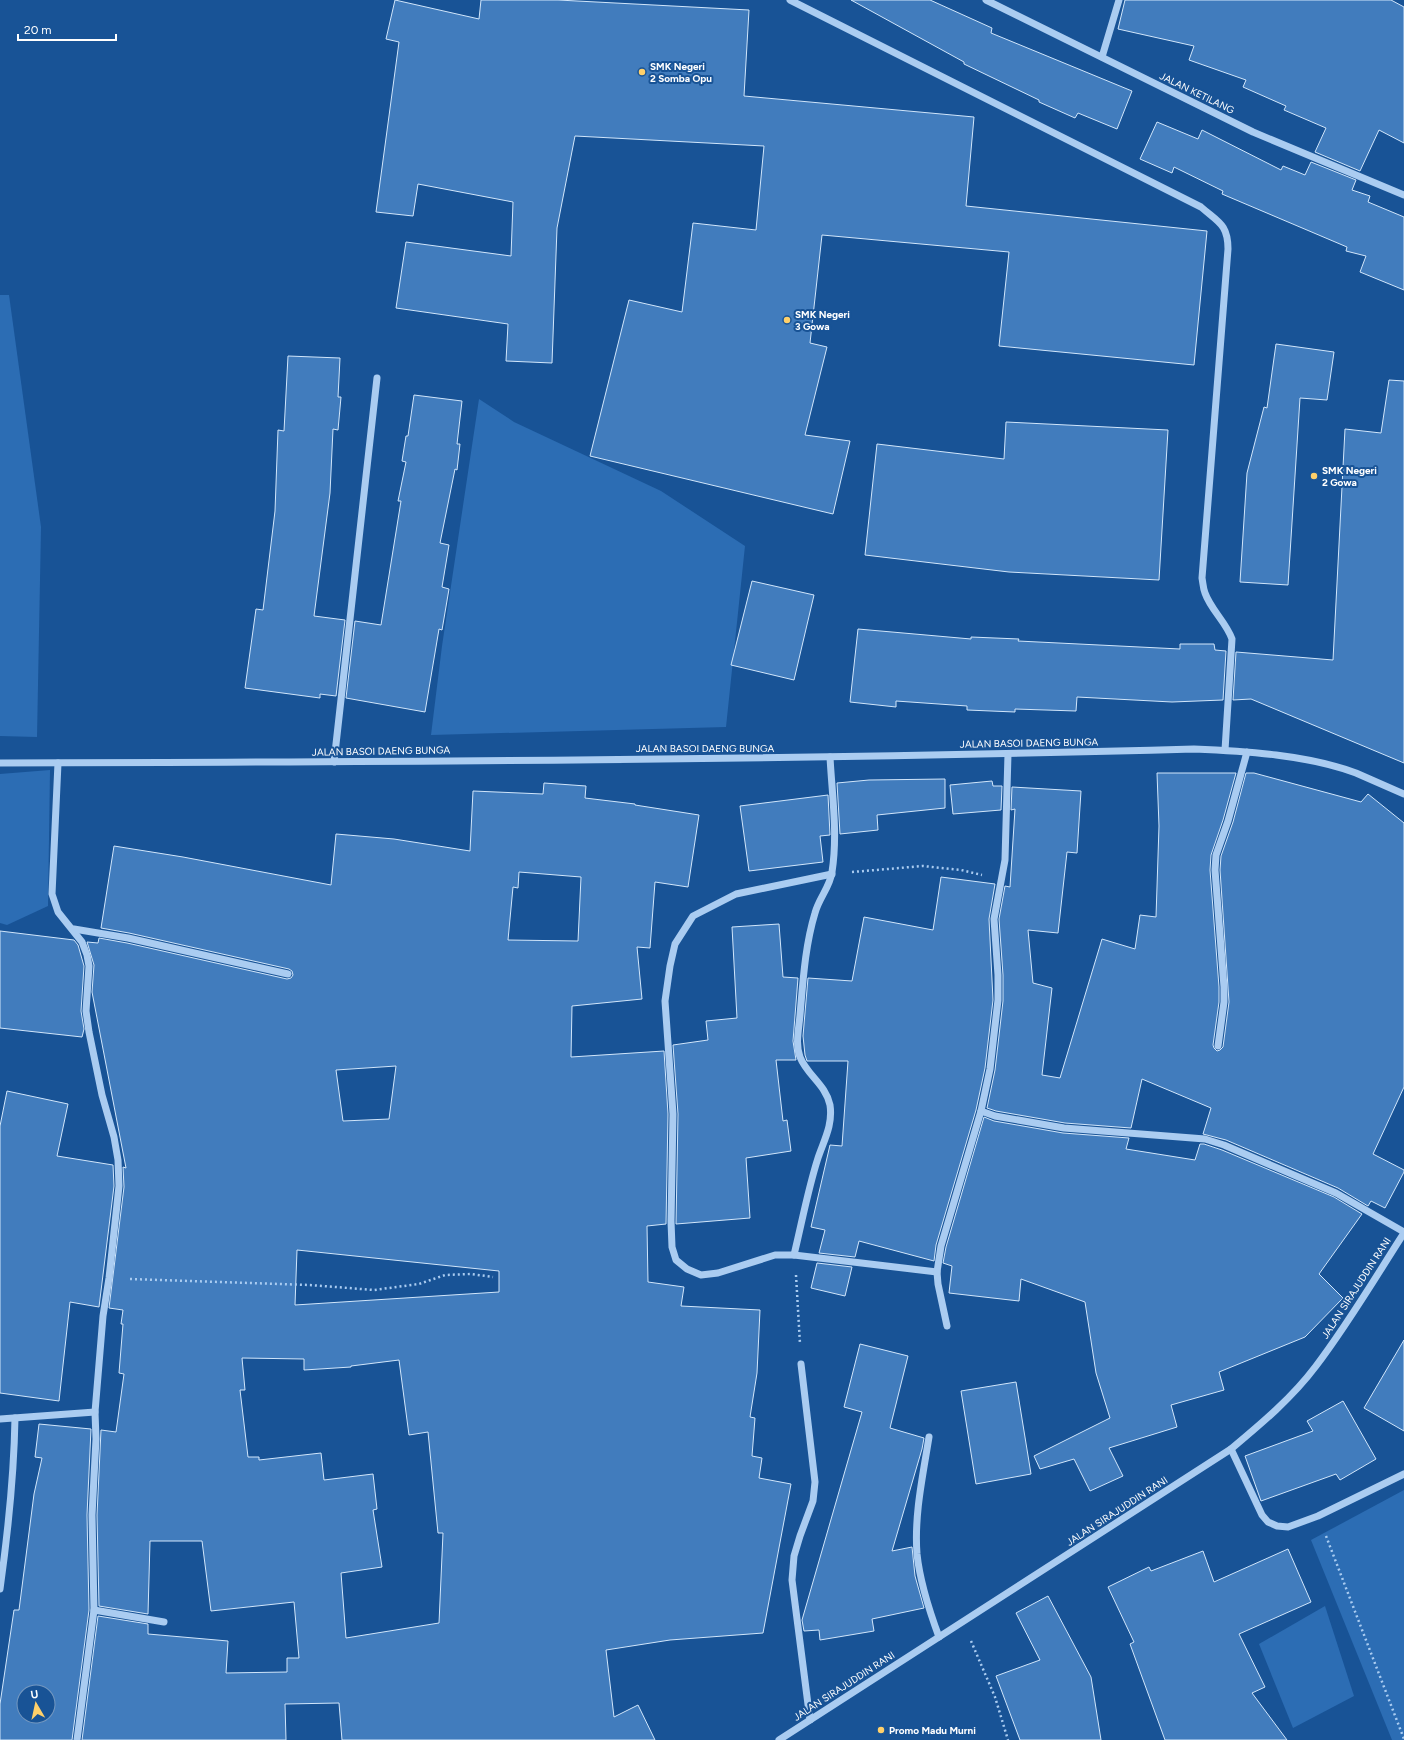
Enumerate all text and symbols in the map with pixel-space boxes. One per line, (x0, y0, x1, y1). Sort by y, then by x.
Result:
scale bar (18, 16, 116, 42)
text: 20 m (24, 23, 52, 37)
place label: SMK Negeri 2 Somba Opu (650, 60, 712, 85)
marker: SMK Negeri 2 Somba Opu (637, 67, 647, 77)
street label: JALAN KETILANG (1157, 69, 1237, 117)
place label: SMK Negeri 3 Gowa (795, 308, 850, 333)
marker: SMK Negeri 3 Gowa (782, 315, 792, 325)
place label: SMK Negeri 2 Gowa (1322, 464, 1377, 489)
marker: SMK Negeri 2 Gowa (1309, 471, 1319, 481)
street label: JALAN BASOI DAENG BUNGA (960, 735, 1099, 751)
street label: JALAN BASOI DAENG BUNGA (636, 742, 775, 755)
street label: JALAN BASOI DAENG BUNGA (312, 743, 451, 759)
street label: JALAN SIRAJUDDIN RANI (1318, 1235, 1394, 1341)
street label: JALAN SIRAJUDDIN RANI (1064, 1473, 1170, 1549)
street label: JALAN SIRAJUDDIN RANI (791, 1648, 897, 1724)
north arrow (16, 1684, 56, 1724)
text: U (30, 1688, 40, 1702)
place label: Promo Madu Murni (889, 1724, 976, 1737)
marker: Promo Madu Murni (876, 1725, 886, 1735)

